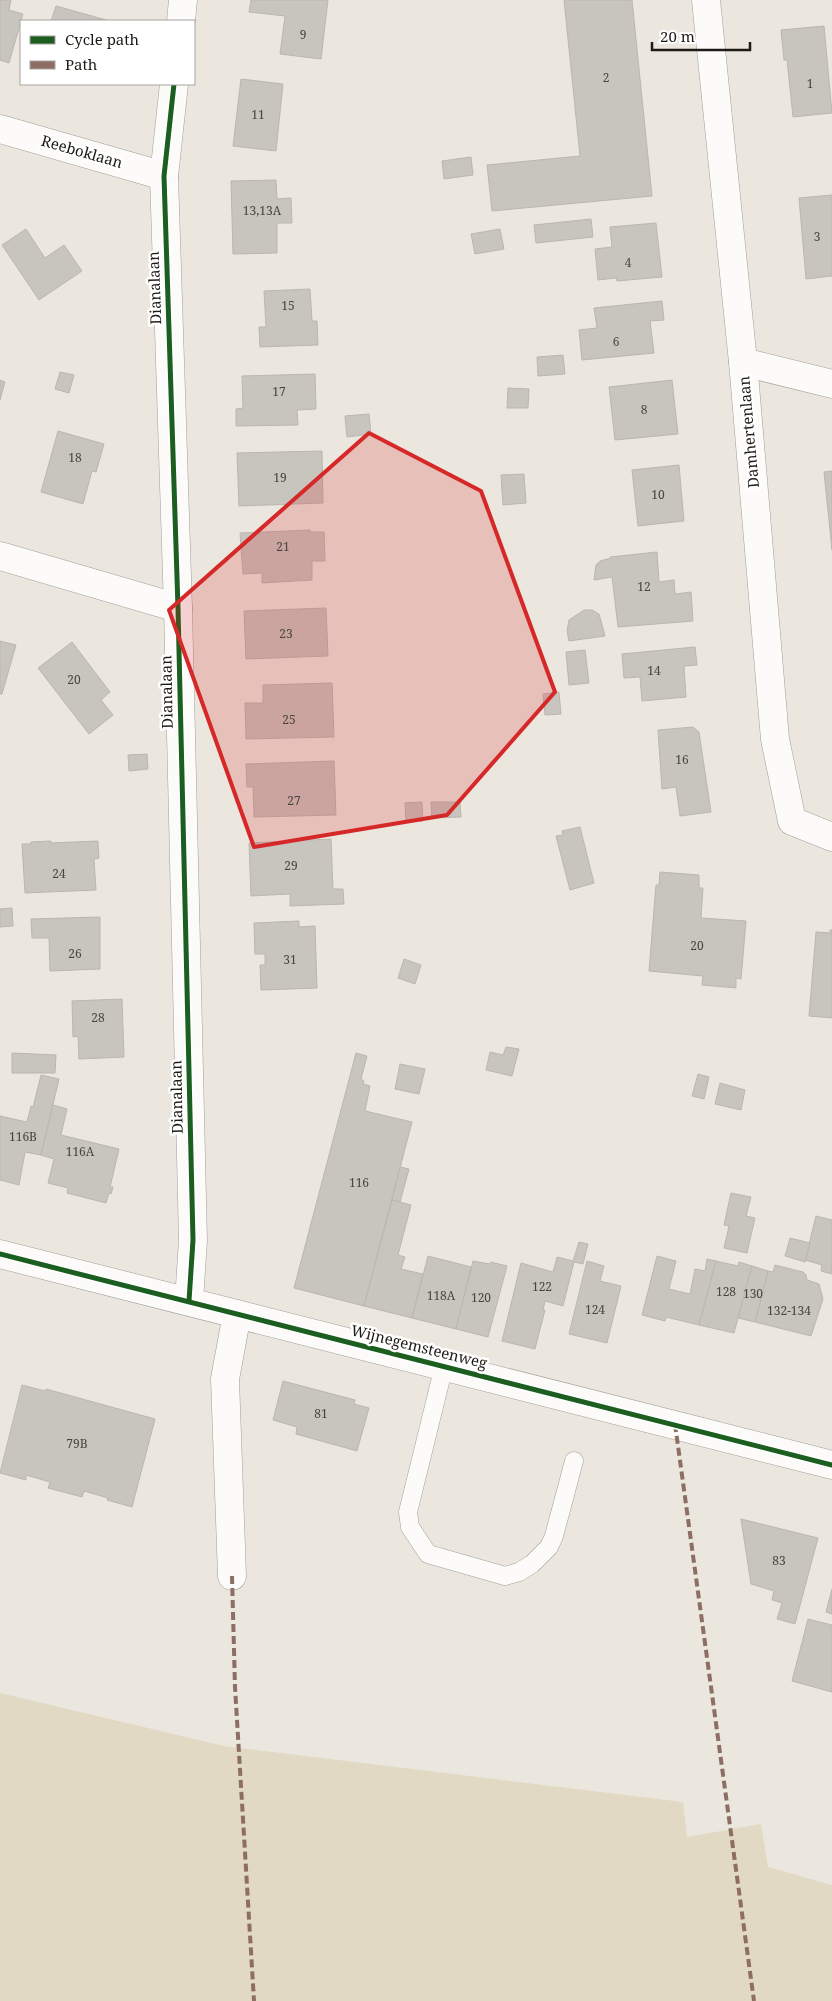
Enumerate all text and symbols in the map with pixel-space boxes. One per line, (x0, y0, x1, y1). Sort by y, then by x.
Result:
legend (20, 20, 195, 85)
scale bar (652, 20, 750, 52)
house number: 9 (300, 26, 306, 43)
text: 20 m (660, 26, 695, 46)
text: Cycle path (65, 29, 140, 49)
text: Path (65, 54, 98, 74)
house number: 2 (603, 69, 609, 86)
house number: 1 (807, 75, 813, 92)
house number: 11 (251, 106, 265, 123)
street label: Reeboklaan (39, 130, 126, 172)
house number: 13,13A (243, 202, 282, 219)
house number: 3 (814, 228, 821, 245)
street label: Dianalaan (143, 251, 165, 325)
house number: 4 (625, 254, 632, 271)
house number: 15 (281, 297, 295, 314)
house number: 6 (613, 333, 620, 350)
street label: Damhertenlaan (733, 375, 763, 489)
house number: 17 (272, 383, 286, 400)
house number: 8 (641, 401, 648, 418)
house number: 18 (68, 449, 82, 466)
house number: 19 (273, 469, 287, 486)
house number: 10 (651, 486, 665, 503)
house number: 21 (276, 538, 290, 555)
house number: 12 (637, 578, 651, 595)
house number: 23 (279, 625, 293, 642)
street label: Dianalaan (155, 655, 177, 729)
house number: 14 (647, 662, 661, 679)
house number: 20 (67, 671, 81, 688)
house number: 25 (282, 711, 296, 728)
house number: 16 (675, 751, 689, 768)
house number: 27 (287, 792, 301, 809)
house number: 29 (284, 857, 298, 874)
house number: 24 (52, 865, 66, 882)
house number: 20 (690, 937, 704, 954)
house number: 26 (68, 945, 82, 962)
house number: 31 (283, 951, 297, 968)
house number: 28 (91, 1009, 105, 1026)
street label: Dianalaan (165, 1060, 187, 1134)
house number: 116B (9, 1128, 37, 1145)
house number: 116A (66, 1143, 95, 1160)
house number: 116 (349, 1174, 369, 1191)
house number: 122 (532, 1278, 552, 1295)
house number: 128 (716, 1283, 736, 1300)
house number: 130 (743, 1285, 763, 1302)
house number: 118A (427, 1287, 456, 1304)
house number: 120 (471, 1289, 491, 1306)
house number: 124 (585, 1301, 605, 1318)
house number: 132-134 (767, 1302, 811, 1319)
street label: Wijnegemsteenweg (349, 1319, 489, 1373)
house number: 81 (314, 1405, 328, 1422)
house number: 79B (66, 1435, 88, 1452)
house number: 83 (772, 1552, 786, 1569)

